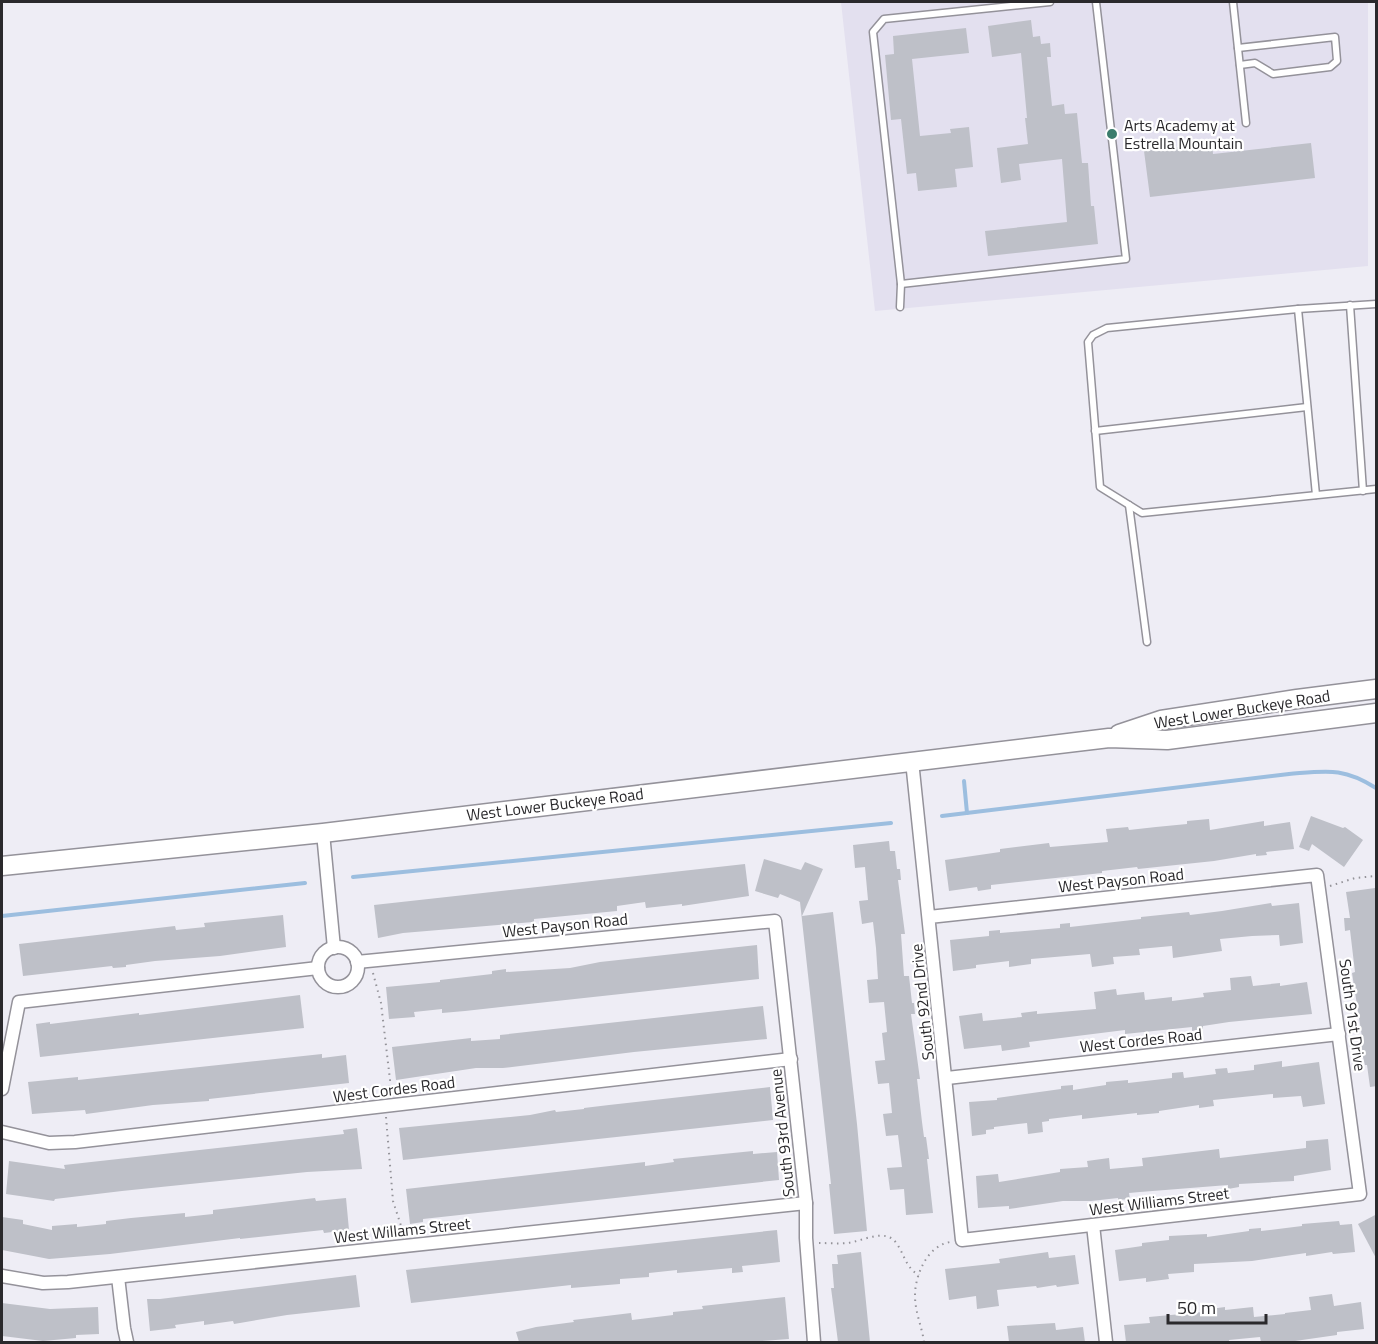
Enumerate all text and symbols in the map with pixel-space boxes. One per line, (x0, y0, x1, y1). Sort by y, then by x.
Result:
place label: Arts Academy at Estrella Mountain (1124, 113, 1243, 155)
marker: Arts Academy at Estrella Mountain (1105, 127, 1119, 141)
street label: West Lower Buckeye Road (1152, 683, 1332, 735)
street label: West Lower Buckeye Road (465, 781, 645, 827)
street label: West Payson Road (1057, 861, 1185, 899)
street label: West Payson Road (501, 906, 629, 944)
street label: South 92nd Drive (904, 943, 940, 1061)
street label: South 91st Drive (1333, 957, 1373, 1073)
street label: West Cordes Road (1079, 1022, 1203, 1058)
street label: South 93rd Avenue (763, 1068, 801, 1198)
street label: West Cordes Road (332, 1070, 456, 1108)
street label: West Williams Street (1088, 1180, 1231, 1221)
street label: West Willams Street (333, 1211, 472, 1249)
scale bar (1168, 1287, 1266, 1325)
text: 50 m (1177, 1294, 1216, 1321)

